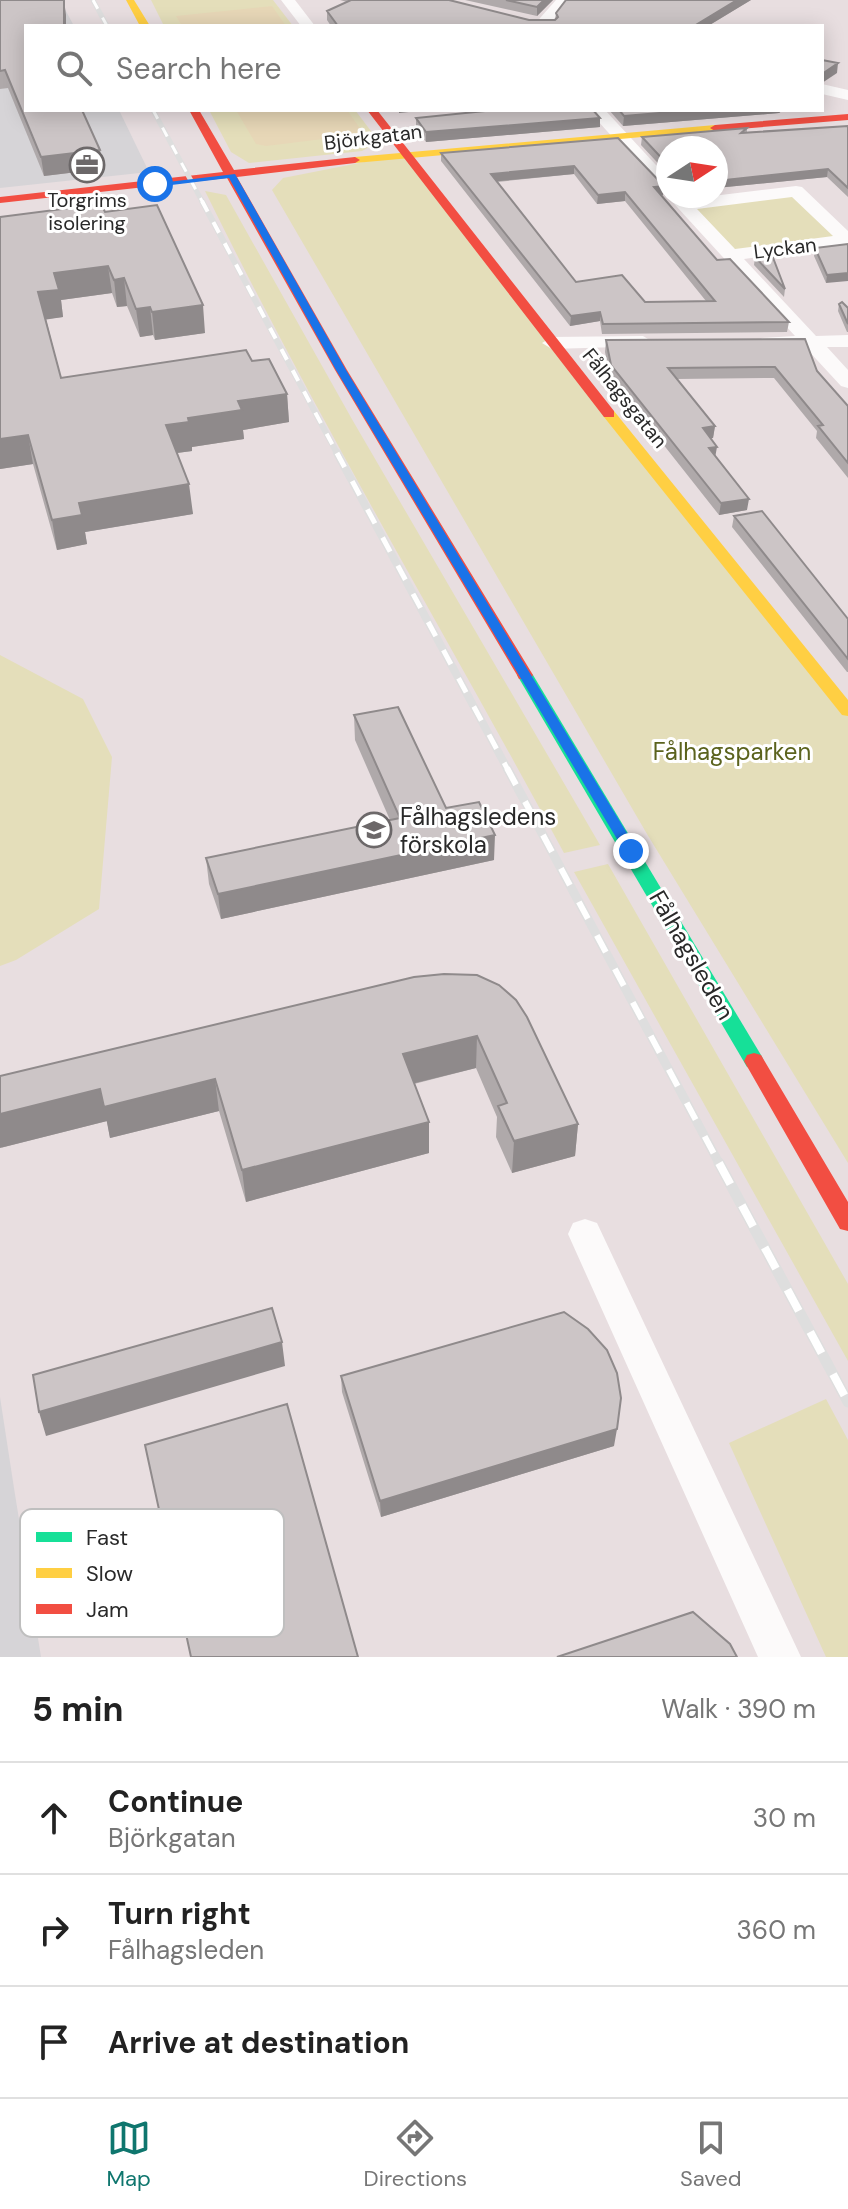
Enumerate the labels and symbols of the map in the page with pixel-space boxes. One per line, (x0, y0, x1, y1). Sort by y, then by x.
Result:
street label: Björkgatan (323, 118, 423, 156)
north arrow (656, 136, 728, 208)
office icon: Torgrims isolering (68, 146, 106, 184)
route start (137, 166, 173, 202)
place label: Torgrims isolering (47, 187, 127, 236)
street label: Lyckan (752, 231, 818, 265)
street label: Fålhagsgatan (577, 343, 673, 453)
park label: Fålhagsparken (653, 736, 811, 767)
place label: Fålhagsledens förskola (400, 801, 556, 860)
school or university icon: Fålhagsledens förskola (355, 811, 393, 849)
route end (613, 833, 649, 869)
street label: Fålhagsleden (643, 885, 741, 1025)
legend (20, 1509, 284, 1637)
text: Fast (86, 1523, 128, 1552)
text: Slow (86, 1559, 133, 1588)
text: Jam (86, 1595, 129, 1624)

